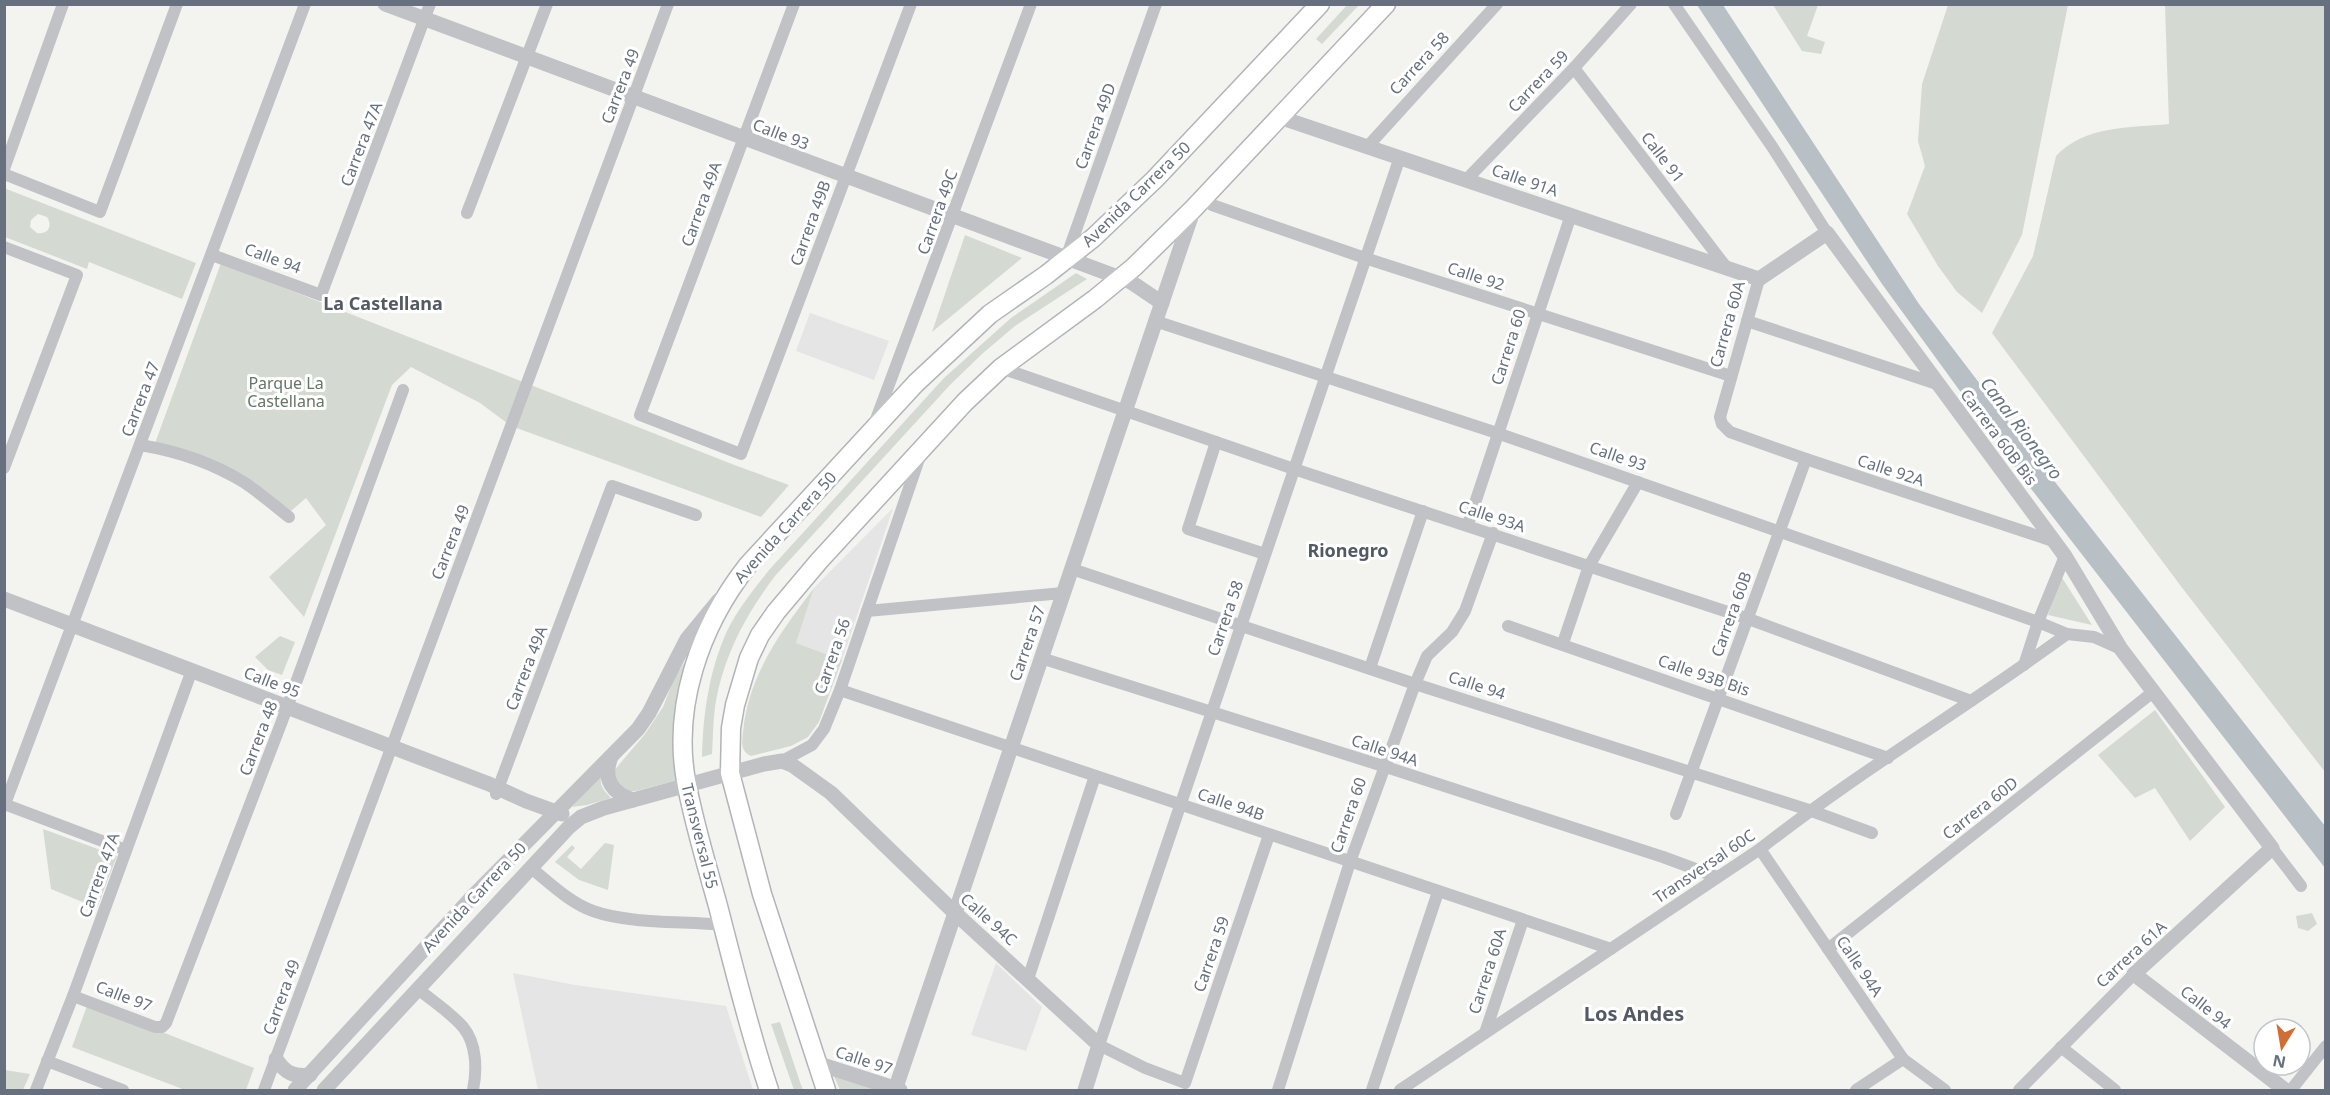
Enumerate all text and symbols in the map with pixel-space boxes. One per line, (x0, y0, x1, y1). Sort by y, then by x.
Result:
street label: Carrera 58 (1384, 27, 1454, 99)
street label: Carrera 49 (596, 45, 644, 127)
street label: Carrera 59 (1503, 45, 1573, 117)
street label: Carrera 49D (1069, 80, 1121, 172)
street label: Carrera 47A (335, 98, 387, 189)
street label: Calle 93 (750, 113, 812, 155)
street label: Calle 91 (1636, 127, 1690, 187)
street label: Avenida Carrera 50 (1077, 136, 1195, 252)
street label: Carrera 49A (675, 158, 727, 250)
street label: Calle 91A (1489, 158, 1562, 202)
street label: Carrera 49C (911, 166, 963, 258)
street label: Carrera 49B (784, 177, 836, 269)
street label: Calle 94 (242, 238, 304, 278)
street label: Calle 92 (1445, 256, 1507, 296)
street label: Carrera 60A (1704, 277, 1750, 370)
district label: La Castellana (323, 291, 443, 315)
street label: Carrera 60 (1485, 306, 1531, 388)
street label: Carrera 47 (116, 358, 164, 440)
park label: Parque La Castellana (247, 372, 325, 412)
water label: Canal Rionegro (1976, 372, 2068, 484)
street label: Carrera 60B Bis (1955, 384, 2043, 490)
street label: Calle 93 (1587, 436, 1649, 476)
street label: Calle 92A (1855, 449, 1928, 491)
street label: Avenida Carrera 50 (729, 466, 841, 588)
street label: Calle 93A (1456, 495, 1529, 537)
street label: Carrera 49 (426, 501, 474, 583)
district label: Rionegro (1307, 538, 1389, 562)
street label: Carrera 60B (1705, 568, 1757, 660)
street label: Carrera 58 (1202, 577, 1248, 659)
street label: Carrera 57 (1004, 602, 1050, 684)
street label: Carrera 56 (809, 615, 855, 697)
street label: Carrera 49A (500, 622, 552, 713)
street label: Calle 93B Bis (1655, 649, 1753, 701)
street label: Calle 95 (241, 661, 303, 703)
street label: Calle 94 (1446, 665, 1508, 705)
street label: Carrera 48 (234, 697, 282, 779)
street label: Calle 94A (1349, 729, 1422, 771)
street label: Carrera 60D (1938, 771, 2022, 845)
street label: Carrera 60 (1325, 774, 1371, 856)
street label: Transversal 55 (676, 781, 724, 891)
street label: Calle 94B (1195, 782, 1267, 826)
street label: Transversal 60C (1649, 824, 1759, 908)
street label: Carrera 47A (73, 829, 125, 921)
street label: Avenida Carrera 50 (417, 837, 531, 957)
street label: Calle 94C (956, 888, 1022, 950)
street label: Carrera 59 (1188, 913, 1234, 995)
street label: Carrera 61A (2091, 915, 2172, 992)
street label: Carrera 60A (1463, 925, 1511, 1017)
street label: Calle 94A (1832, 931, 1889, 1001)
street label: Carrera 49 (257, 956, 305, 1038)
street label: Calle 97 (93, 975, 155, 1017)
street label: Calle 94 (2176, 980, 2236, 1034)
district label: Los Andes (1584, 1000, 1684, 1027)
north arrow (2252, 1017, 2312, 1077)
street label: Calle 97 (833, 1040, 895, 1080)
text: N (2271, 1050, 2288, 1074)

